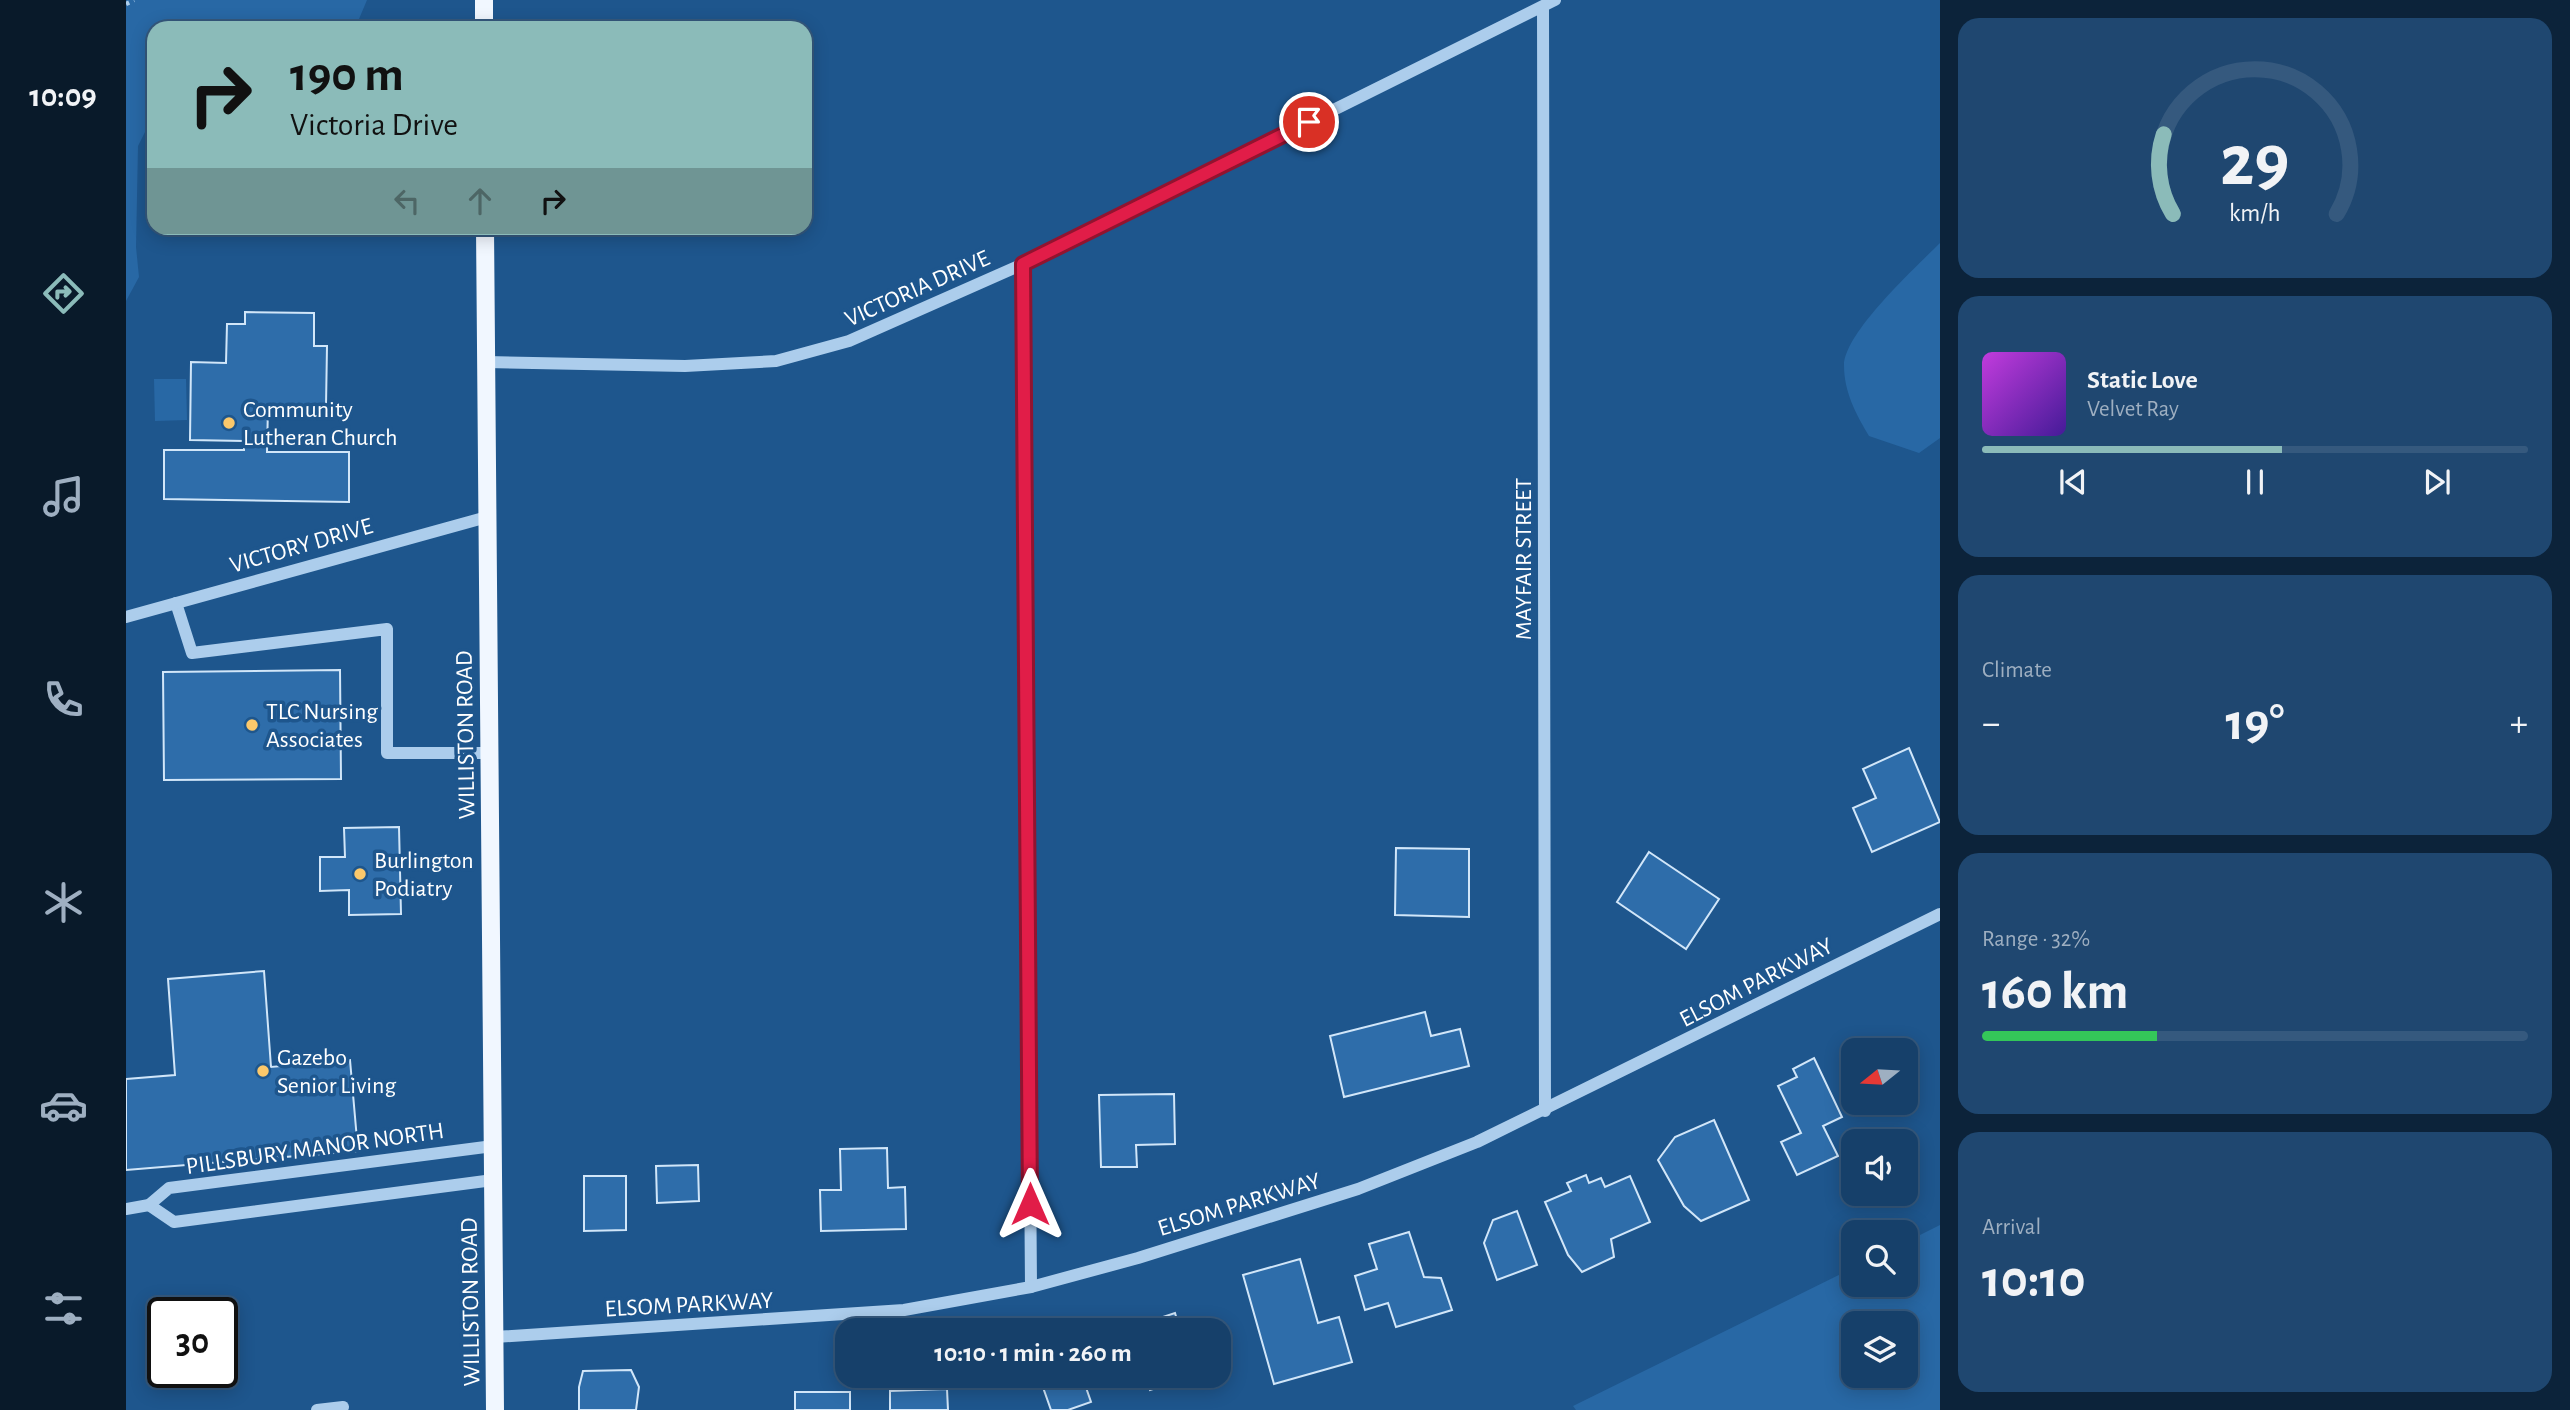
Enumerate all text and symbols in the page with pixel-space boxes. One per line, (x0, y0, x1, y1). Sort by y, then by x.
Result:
icon: right (175, 49, 266, 140)
text: 190 m (290, 51, 404, 100)
text: 10:09 (29, 80, 97, 112)
pin (1279, 92, 1339, 152)
icon: arrive (1290, 103, 1328, 141)
text: Victoria Drive (290, 109, 458, 141)
text: 29 (2220, 127, 2290, 200)
icon: left (388, 182, 426, 220)
icon: ahead (461, 182, 499, 220)
icon: right (534, 182, 572, 220)
text: km/h (2229, 201, 2281, 226)
street label: VICTORIA DRIVE (841, 246, 994, 332)
icon: directions (39, 269, 88, 318)
text: Static Love (2087, 367, 2198, 393)
place label: Community Lutheran Church (243, 398, 398, 450)
text: Velvet Ray (2087, 398, 2179, 421)
marker: Community Lutheran Church (221, 415, 237, 431)
icon: previous (2054, 463, 2092, 501)
icon: pause (2236, 463, 2274, 501)
icon: next (2418, 463, 2456, 501)
icon: music (39, 472, 88, 521)
street label: MAYFAIR STREET (1512, 477, 1536, 640)
street label: VICTORY DRIVE (227, 514, 376, 578)
street label: WILLISTON ROAD (453, 650, 479, 820)
text: Climate (1982, 659, 2052, 682)
icon: phone (39, 675, 88, 724)
text: 19° (2225, 697, 2285, 749)
place label: TLC Nursing Associates (266, 700, 378, 752)
text: − (1982, 705, 2000, 743)
text: + (2510, 705, 2528, 743)
marker: TLC Nursing Associates (244, 717, 260, 733)
place label: Burlington Podiatry (374, 849, 474, 901)
marker: Burlington Podiatry (352, 866, 368, 882)
icon: climate (39, 878, 88, 927)
text: Range · 32% (1982, 928, 2090, 951)
street label: ELSOM PARKWAY (1676, 934, 1837, 1032)
text: 160 km (1982, 966, 2128, 1018)
north arrow (1841, 1038, 1918, 1115)
map controls (1841, 1038, 1918, 1388)
place label: Gazebo Senior Living (277, 1046, 396, 1098)
marker: Gazebo Senior Living (255, 1063, 271, 1079)
icon: car (39, 1081, 88, 1130)
street label: PILLSBURY MANOR NORTH (184, 1119, 446, 1179)
button: sound (1841, 1129, 1918, 1206)
position arrow (993, 1167, 1067, 1241)
street label: ELSOM PARKWAY (1155, 1169, 1324, 1241)
text: Arrival (1982, 1216, 2041, 1239)
street label: WILLISTON ROAD (458, 1217, 484, 1387)
button: search (1841, 1220, 1918, 1297)
text: 10:10 (1982, 1254, 2086, 1306)
icon: filters (39, 1284, 88, 1333)
street label: ELSOM PARKWAY (604, 1289, 774, 1321)
speed limit sign: 30 (147, 1297, 238, 1388)
button: layers (1841, 1311, 1918, 1388)
text: 10:10 · 1 min · 260 m (934, 1340, 1132, 1366)

